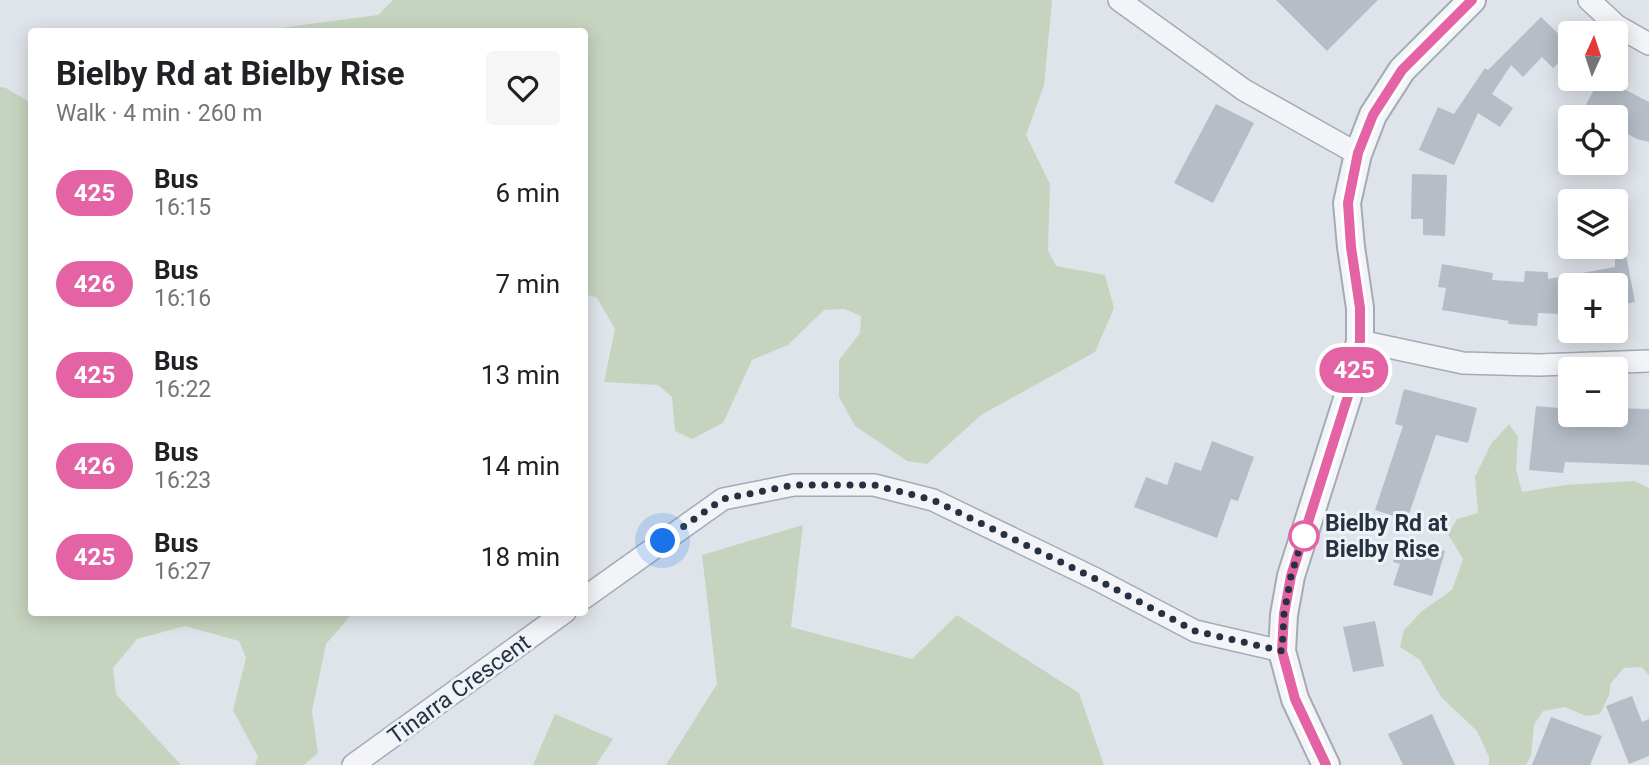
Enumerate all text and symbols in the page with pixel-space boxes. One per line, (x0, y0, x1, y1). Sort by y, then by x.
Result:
north arrow (1558, 21, 1628, 91)
map controls (1558, 21, 1628, 427)
button: heart (486, 51, 560, 125)
text: Bielby Rd at Bielby Rise (56, 54, 405, 93)
text: Walk · 4 min · 260 m (56, 100, 262, 127)
button: locate (1558, 105, 1628, 175)
text: Bus (154, 164, 199, 194)
text: 6 min (495, 178, 560, 208)
text: 425 (74, 179, 115, 207)
button: layers (1558, 189, 1628, 259)
text: 16:15 (154, 194, 211, 221)
text: Bus (154, 255, 199, 285)
text: 7 min (495, 269, 560, 299)
text: 426 (74, 270, 115, 298)
button: + (1558, 273, 1628, 343)
text: 16:16 (154, 285, 211, 312)
text: Bus (154, 346, 199, 376)
line badge: 425 (1314, 347, 1394, 393)
text: 425 (1333, 356, 1375, 384)
button: − (1558, 357, 1628, 427)
text: 13 min (481, 360, 560, 390)
text: 425 (74, 361, 115, 389)
text: 16:22 (154, 376, 211, 403)
text: Bus (154, 437, 199, 467)
text: 14 min (481, 451, 560, 481)
text: 426 (74, 452, 115, 480)
text: 16:23 (154, 467, 211, 494)
place label: Bielby Rd at Bielby Rise (1325, 510, 1448, 563)
marker: Bielby Rd at Bielby Rise (1289, 521, 1319, 551)
your location (645, 523, 680, 558)
text: Bus (154, 528, 199, 558)
text: 18 min (481, 542, 560, 572)
text: 425 (74, 543, 115, 571)
text: 16:27 (154, 558, 211, 585)
street label: Tinarra Crescent (383, 629, 536, 750)

